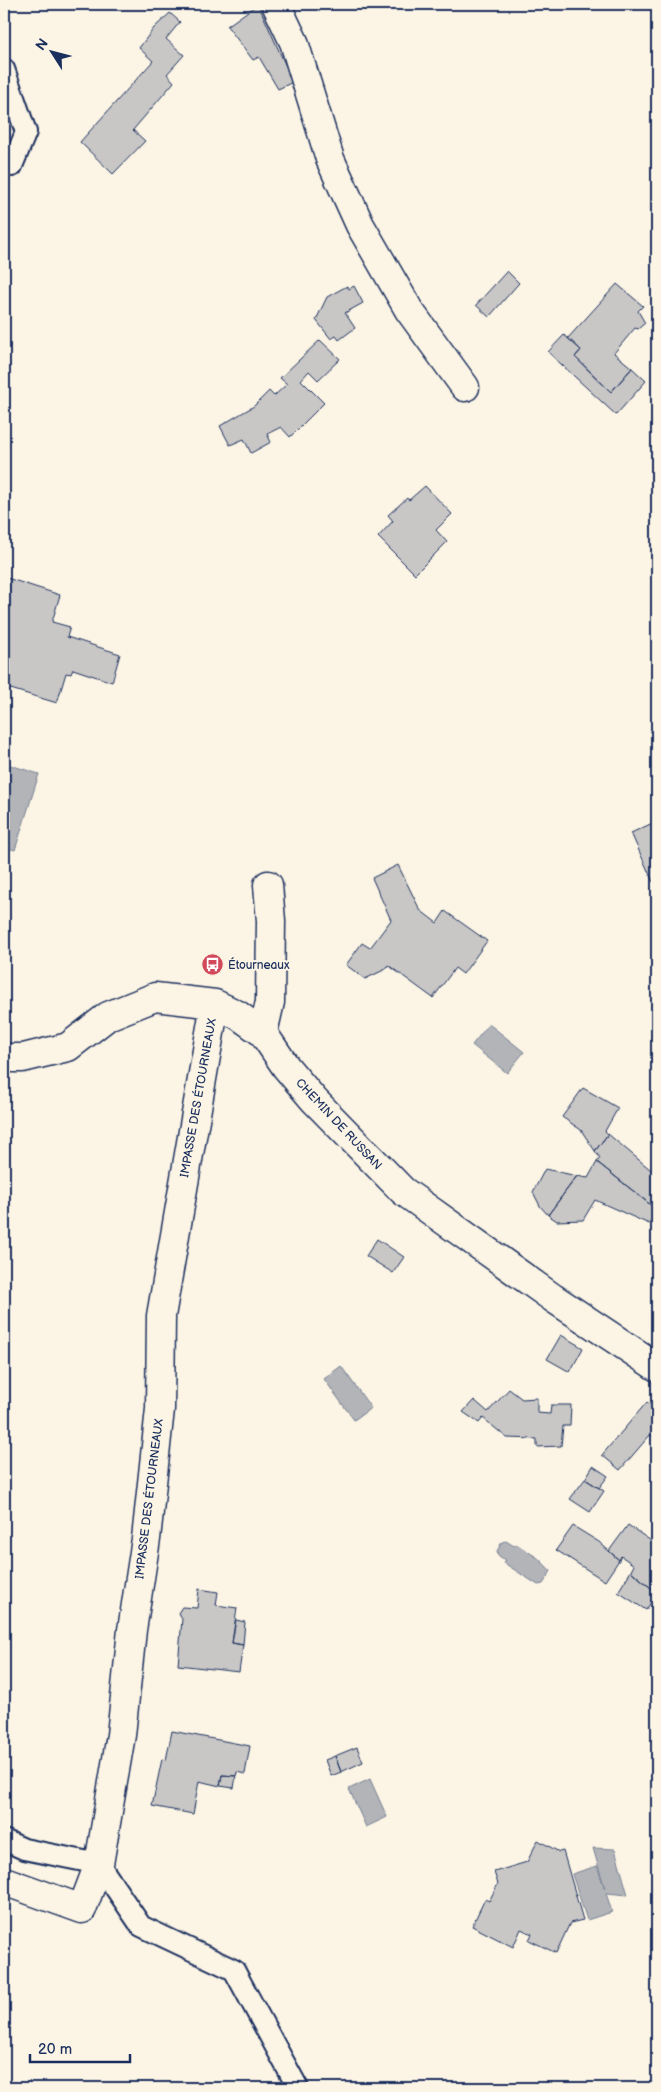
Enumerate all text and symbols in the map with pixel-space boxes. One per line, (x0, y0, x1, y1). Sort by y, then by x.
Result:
north arrow (28, 28, 78, 78)
text: N (32, 35, 52, 54)
bus stop icon: Étourneaux (200, 953, 224, 977)
place label: Étourneaux (228, 957, 290, 973)
street label: IMPASSE DES ÉTOURNEAUX (176, 1017, 220, 1179)
street label: CHEMIN DE RUSSAN (292, 1075, 385, 1173)
street label: IMPASSE DES ÉTOURNEAUX (131, 1418, 167, 1580)
scale bar (30, 2032, 130, 2064)
text: 20 m (38, 2040, 72, 2059)

